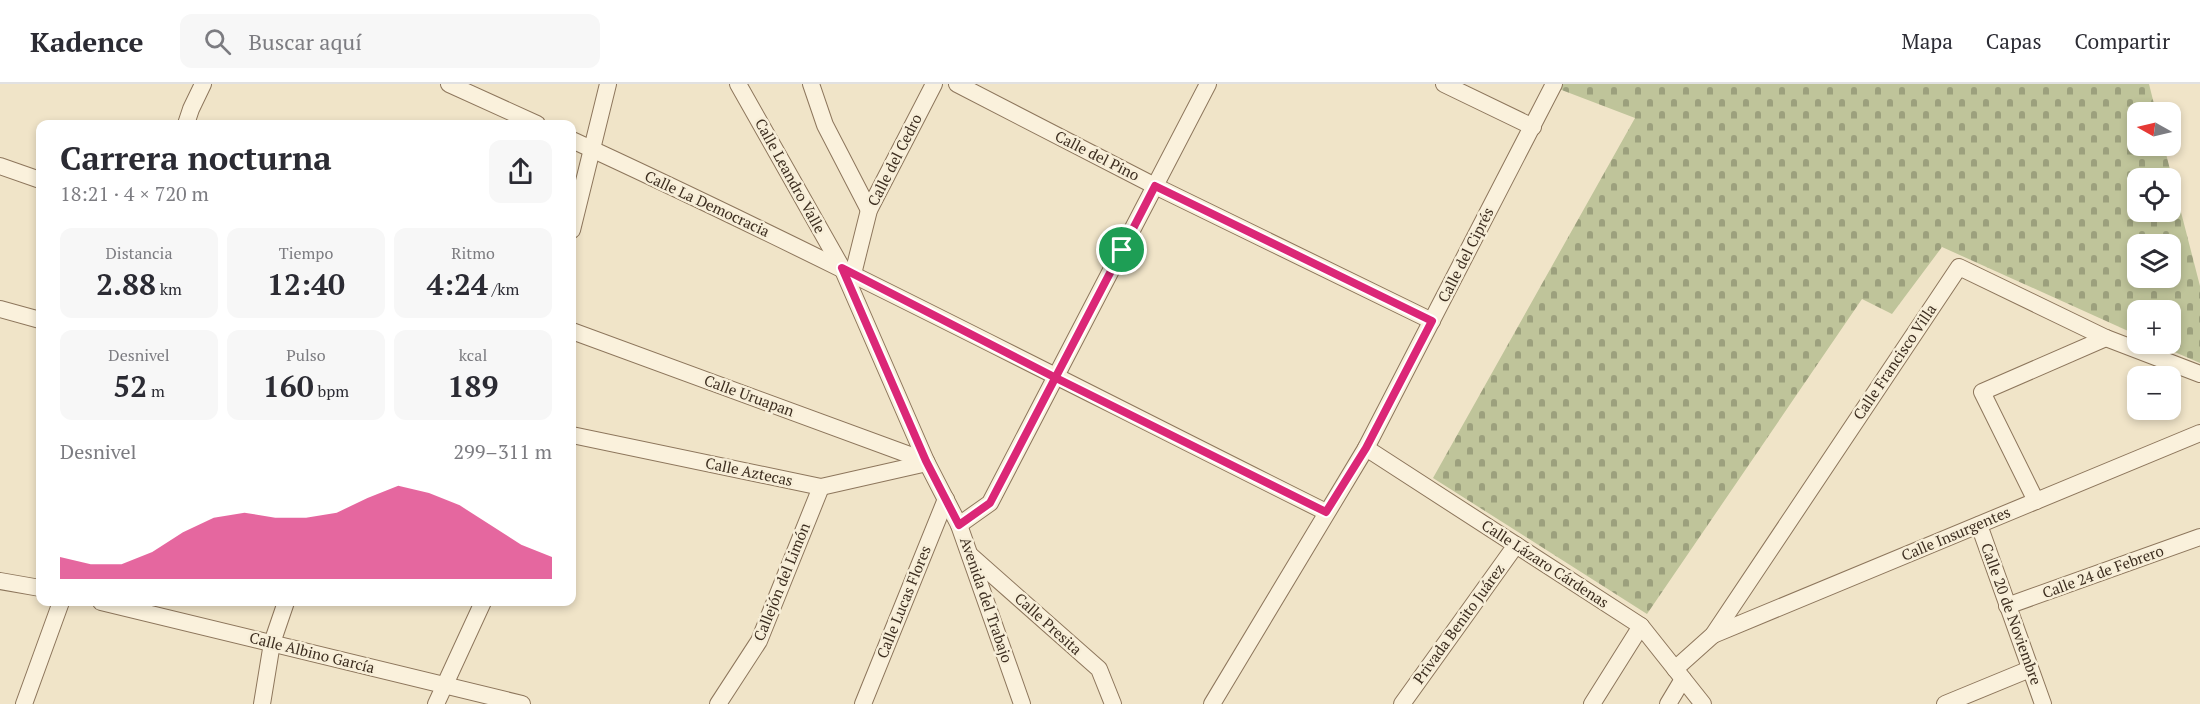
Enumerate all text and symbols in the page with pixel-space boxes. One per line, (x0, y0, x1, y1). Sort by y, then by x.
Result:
search box (180, 14, 600, 68)
text: Kadence (30, 23, 144, 60)
icon: search (201, 25, 234, 58)
text: Buscar aquí (249, 27, 362, 56)
text: Mapa (1901, 27, 1953, 55)
text: Capas (1986, 27, 2042, 55)
text: Compartir (2075, 27, 2170, 55)
north arrow (2127, 102, 2181, 156)
map controls (2127, 102, 2181, 420)
street label: Calle del Cedro (862, 110, 926, 209)
street label: Calle Leandro Valle (751, 114, 831, 237)
street label: Calle del Pino (1052, 125, 1143, 185)
text: Carrera nocturna (60, 136, 332, 179)
button: share (489, 140, 552, 203)
street label: Calle La Democracia (642, 165, 774, 241)
button: locate (2127, 168, 2181, 222)
text: 18:21 · 4 × 720 m (60, 180, 209, 207)
street label: Calle del Ciprés (1433, 204, 1498, 305)
pin (1096, 224, 1147, 275)
icon: arrive (1105, 233, 1138, 266)
button: layers (2127, 234, 2181, 288)
text: Distancia (106, 242, 172, 264)
text: Tiempo (279, 242, 333, 264)
text: Ritmo (451, 242, 495, 264)
text: 2.88 (96, 264, 156, 304)
text: 12:40 (267, 264, 345, 304)
text: 4:24 (427, 264, 488, 304)
text: km (156, 278, 182, 300)
text: /km (488, 278, 519, 300)
street label: Calle Francisco Villa (1848, 299, 1941, 423)
button: + (2127, 300, 2181, 354)
text: Desnivel (108, 344, 170, 366)
text: Pulso (286, 344, 326, 366)
text: kcal (459, 344, 487, 366)
text: 52 (113, 366, 147, 406)
text: 160 (263, 366, 314, 406)
text: 189 (448, 366, 498, 406)
button: − (2127, 366, 2181, 420)
street label: Calle Uruapan (702, 370, 797, 421)
text: m (147, 380, 165, 402)
text: bpm (314, 380, 349, 402)
text: Desnivel (60, 438, 137, 465)
text: 299–311 m (453, 438, 552, 465)
street label: Calle Aztecas (704, 452, 795, 490)
street label: Calle Insurgentes (1898, 501, 2013, 565)
street label: Calle Lázaro Cárdenas (1478, 515, 1613, 612)
street label: Callejón del Limón (748, 519, 814, 644)
street label: Avenida del Trabajo (956, 534, 1018, 665)
street label: Calle 20 de Noviembre (1977, 540, 2047, 687)
street label: Calle 24 de Febrero (2039, 540, 2166, 602)
street label: Calle Lucas Flores (871, 542, 935, 661)
street label: Privada Benito Juárez (1408, 560, 1508, 687)
street label: Calle Presita (1011, 588, 1087, 659)
street label: Calle Albino García (248, 627, 377, 677)

